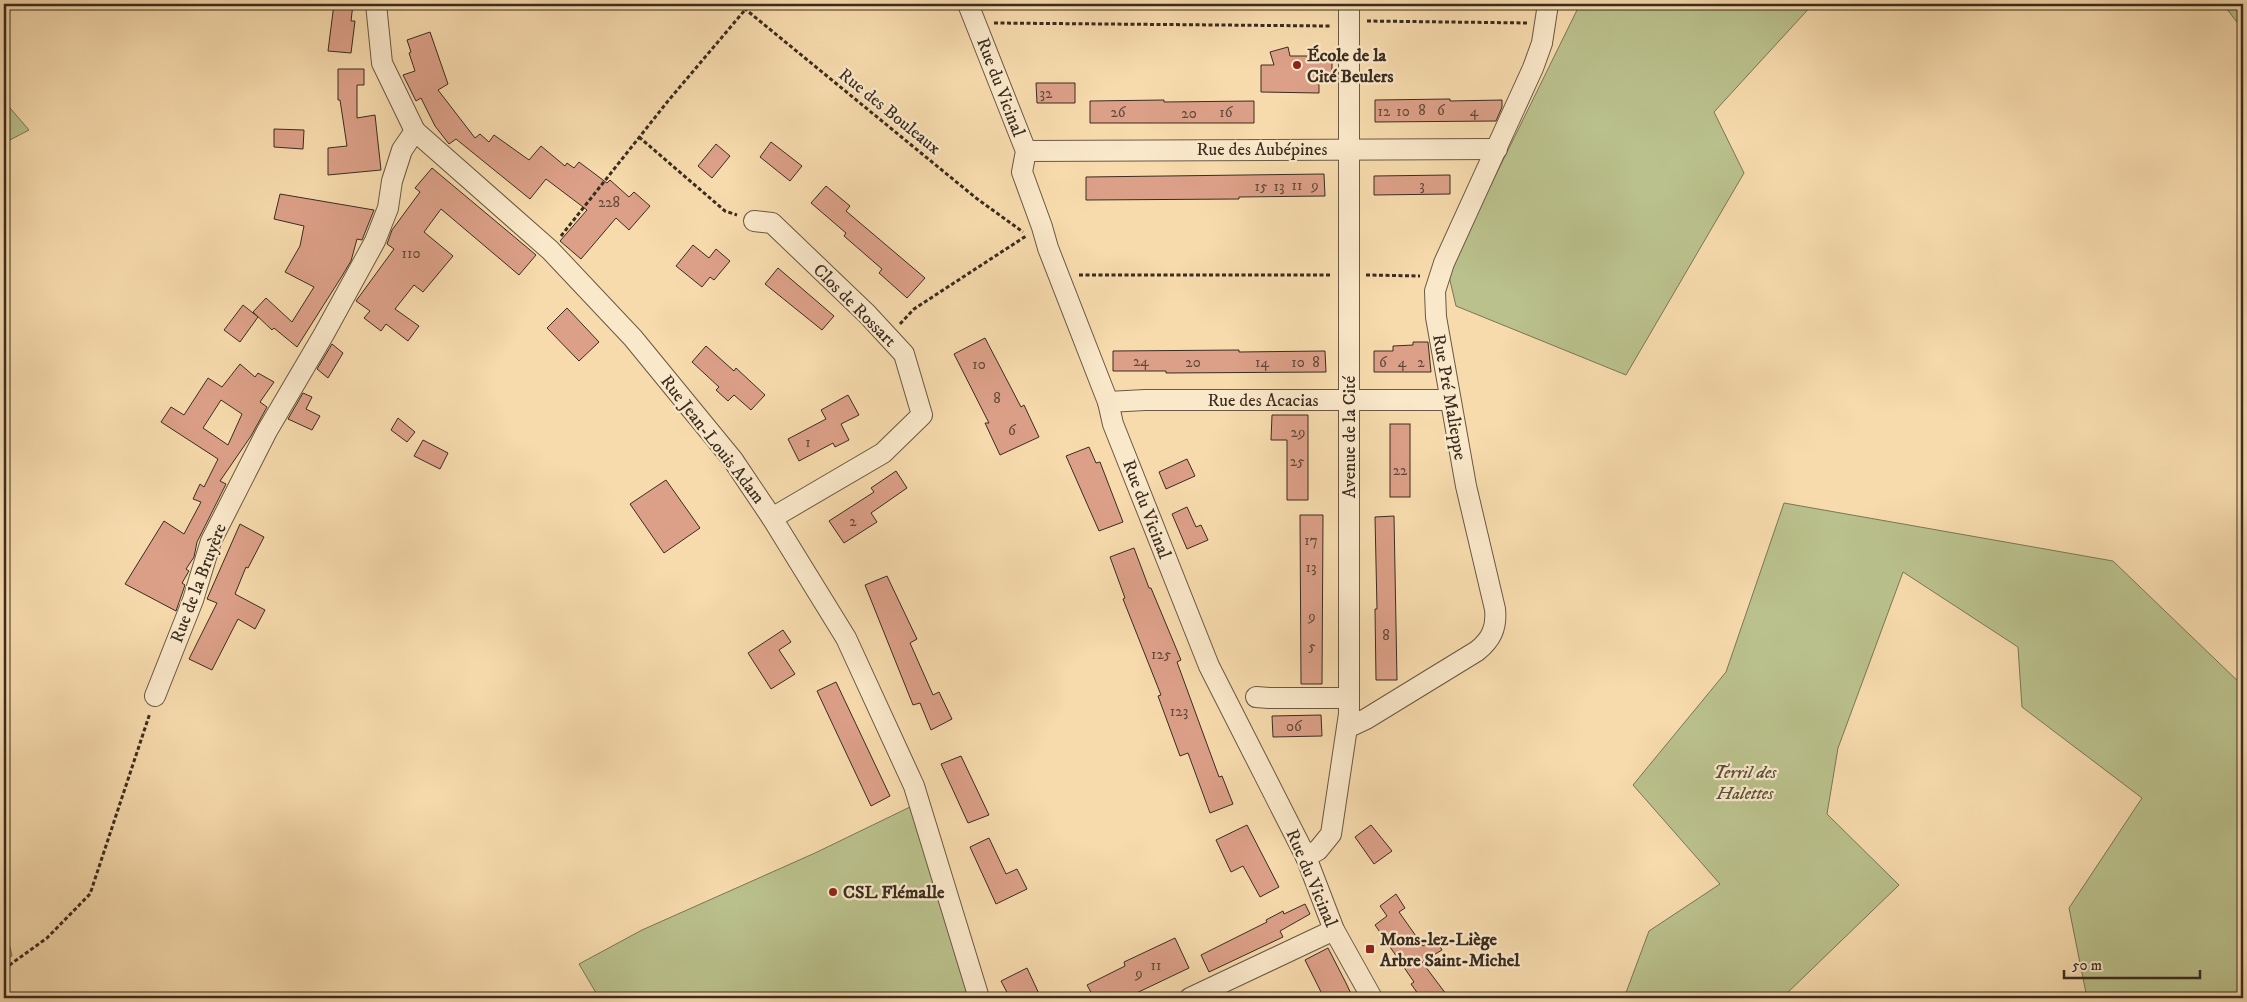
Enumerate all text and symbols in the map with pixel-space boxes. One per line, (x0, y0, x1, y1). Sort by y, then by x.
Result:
street label: Rue du Vicinal (971, 35, 1029, 141)
place label: École de la Cité Beulers (1307, 44, 1394, 88)
marker: École de la Cité Beulers (1291, 59, 1303, 71)
street label: Rue des Bouleaux (834, 64, 945, 160)
house number: 32 (1040, 84, 1053, 103)
house number: 8 (1418, 101, 1426, 120)
house number: 6 (1437, 101, 1446, 120)
house number: 12 (1378, 102, 1391, 121)
house number: 10 (1396, 102, 1410, 121)
house number: 4 (1470, 102, 1479, 121)
house number: 26 (1110, 103, 1127, 122)
house number: 16 (1219, 103, 1234, 122)
house number: 20 (1181, 104, 1197, 123)
street label: Rue des Aubépines (1197, 139, 1327, 161)
house number: 11 (1291, 176, 1303, 195)
house number: 9 (1310, 176, 1319, 195)
house number: 3 (1419, 176, 1425, 195)
house number: 15 (1255, 177, 1268, 196)
house number: 13 (1273, 177, 1285, 196)
house number: 228 (598, 193, 620, 212)
house number: 110 (401, 244, 421, 263)
street label: Clos de Rossart (808, 259, 901, 352)
street label: Rue Pré Malieppe (1427, 332, 1471, 462)
house number: 24 (1133, 352, 1149, 371)
house number: 20 (1185, 353, 1201, 372)
house number: 14 (1255, 353, 1269, 372)
house number: 10 (1291, 353, 1305, 372)
house number: 8 (1312, 353, 1320, 372)
house number: 6 (1379, 353, 1388, 372)
house number: 4 (1398, 353, 1407, 372)
house number: 2 (1417, 353, 1425, 372)
house number: 10 (972, 355, 986, 374)
street label: Rue Jean-Louis Adam (655, 371, 769, 508)
street label: Avenue de la Cité (1339, 375, 1361, 498)
house number: 8 (993, 389, 1001, 408)
street label: Rue des Acacias (1207, 390, 1319, 412)
house number: 6 (1008, 421, 1017, 440)
house number: 29 (1291, 423, 1305, 442)
house number: 1 (805, 433, 811, 452)
house number: 25 (1290, 452, 1305, 471)
street label: Rue du Vicinal (1117, 457, 1175, 563)
house number: 22 (1393, 461, 1408, 480)
house number: 2 (849, 512, 857, 531)
street label: Rue de la Bruyère (166, 521, 232, 646)
house number: 17 (1304, 531, 1318, 550)
house number: 13 (1305, 558, 1317, 577)
house number: 9 (1307, 607, 1316, 626)
house number: 8 (1382, 626, 1390, 645)
house number: 5 (1308, 637, 1316, 656)
house number: 125 (1151, 645, 1172, 664)
house number: 123 (1170, 702, 1188, 721)
house number: 06 (1286, 717, 1303, 736)
park label: Terril des Halettes (1713, 762, 1777, 805)
street label: Rue du Vicinal (1281, 826, 1342, 931)
place label: CSL Flémalle (843, 882, 945, 904)
marker: CSL Flémalle (827, 886, 839, 898)
place label: Mons-lez-Liège Arbre Saint-Michel (1379, 929, 1520, 972)
marker: Mons-lez-Liège Arbre Saint-Michel (1364, 943, 1376, 955)
scale bar (2064, 947, 2201, 979)
house number: 11 (1150, 956, 1162, 975)
text: 50 m (2072, 956, 2102, 975)
house number: 9 (1134, 964, 1143, 983)

